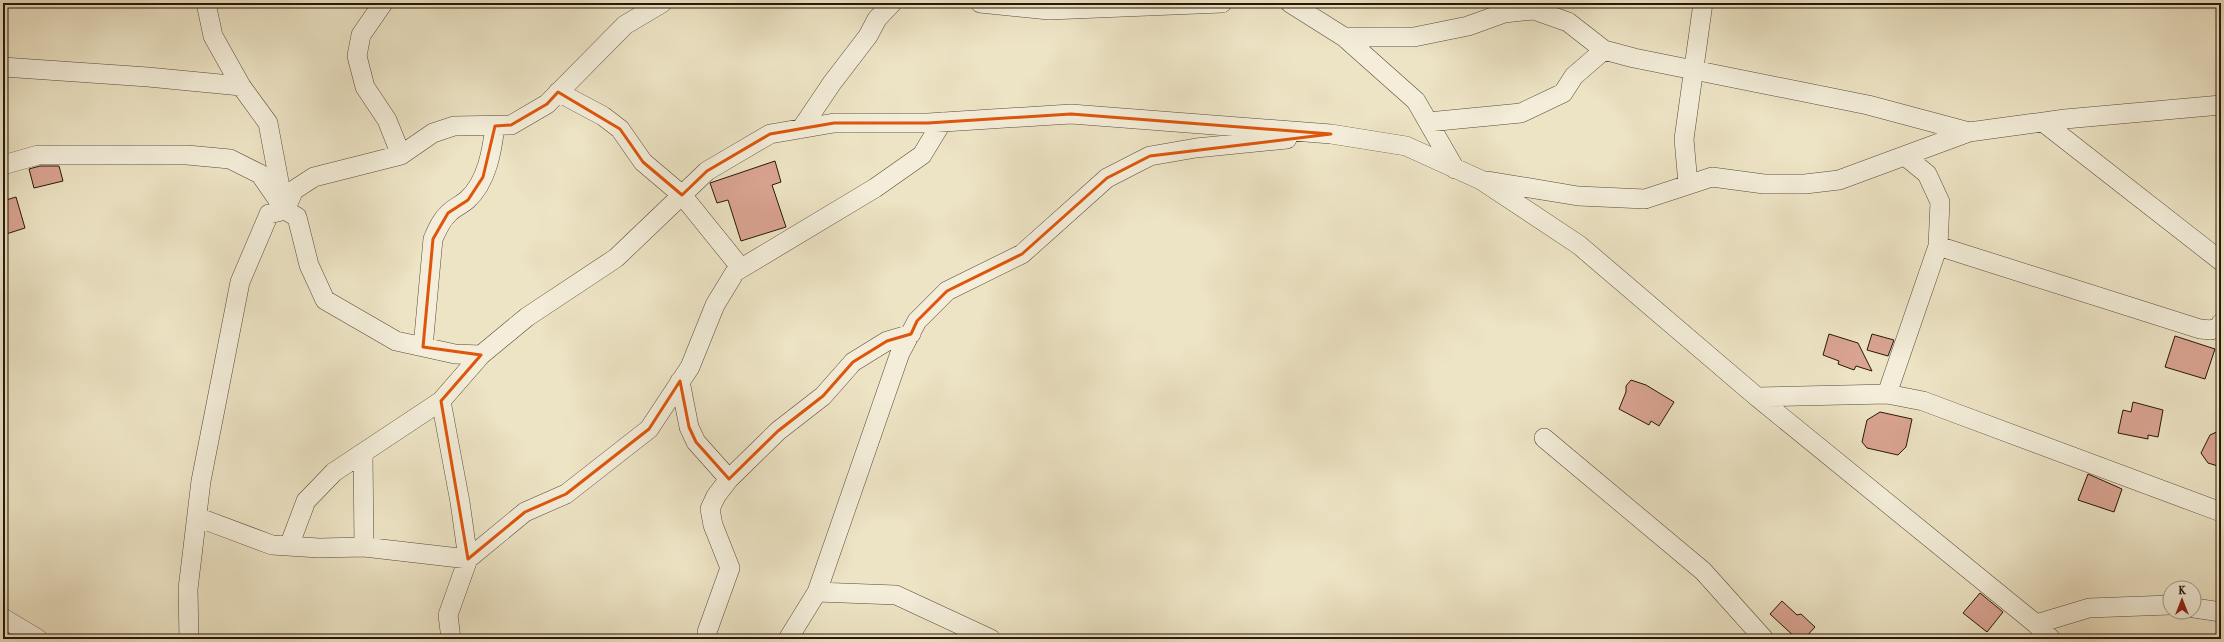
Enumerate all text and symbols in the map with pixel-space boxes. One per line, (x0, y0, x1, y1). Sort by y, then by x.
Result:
north arrow (2162, 580, 2202, 620)
text: K (2178, 584, 2187, 597)

